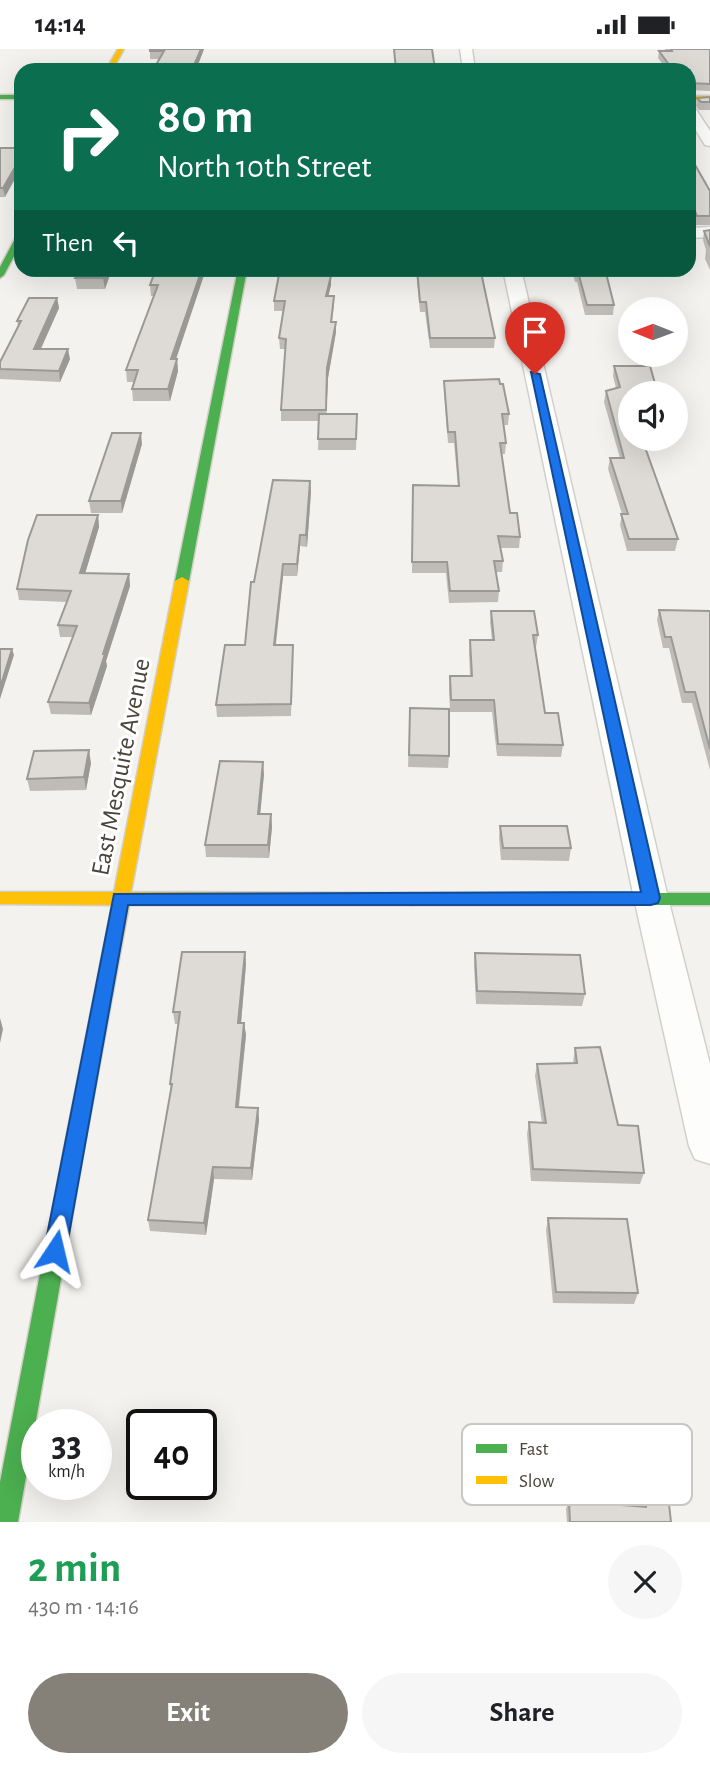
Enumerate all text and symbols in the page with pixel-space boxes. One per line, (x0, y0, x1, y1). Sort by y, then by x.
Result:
text: 14:14 (35, 11, 86, 37)
icon: right (42, 91, 133, 182)
text: 80 m (157, 93, 254, 142)
text: North 10th Street (157, 151, 371, 183)
icon: left (107, 224, 145, 262)
text: Then (42, 230, 93, 256)
north arrow (618, 297, 688, 367)
map controls (618, 297, 688, 451)
pin (505, 302, 565, 374)
icon: arrive (516, 313, 554, 351)
button: sound (618, 381, 688, 451)
street label: East Mesquite Avenue (87, 656, 155, 878)
position arrow (18, 1214, 92, 1288)
speed limit sign: 40 (126, 1409, 217, 1500)
legend (462, 1424, 692, 1505)
text: 33 (51, 1428, 82, 1463)
text: Fast (519, 1440, 549, 1459)
text: km/h (48, 1463, 85, 1481)
text: Slow (519, 1472, 555, 1491)
button: close (608, 1545, 682, 1619)
text: 2 min (28, 1547, 121, 1589)
text: 430 m · 14:16 (28, 1596, 139, 1619)
button: Exit (28, 1673, 348, 1753)
button: Share (362, 1673, 682, 1753)

